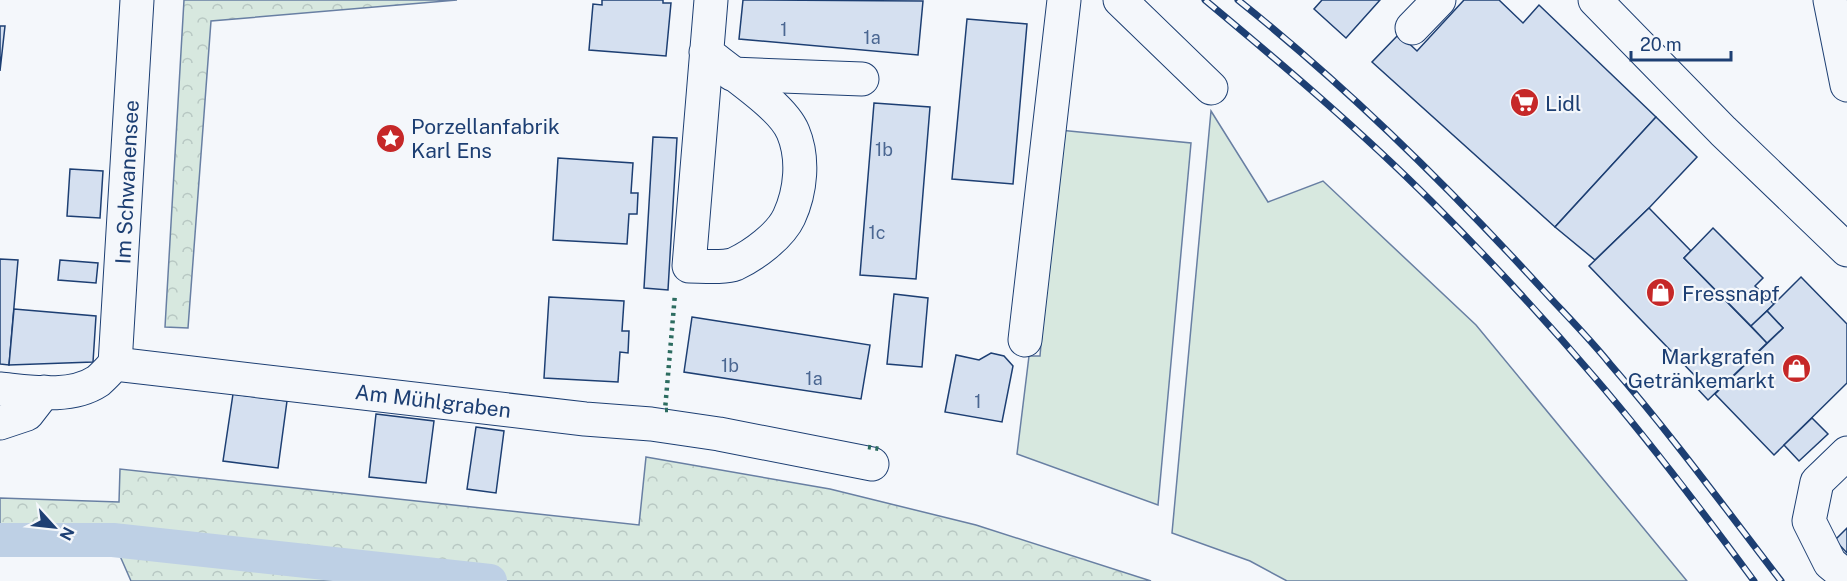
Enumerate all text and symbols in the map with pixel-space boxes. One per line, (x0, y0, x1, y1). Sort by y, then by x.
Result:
house number: 1 (780, 19, 788, 40)
scale bar (1631, 24, 1732, 62)
house number: 1a (863, 27, 881, 48)
text: 20 m (1640, 34, 1682, 55)
supermarket icon: Lidl (1508, 87, 1540, 119)
place label: Lidl (1545, 91, 1581, 116)
street label: Im Schwanensee (110, 99, 144, 265)
place label: Porzellanfabrik Karl Ens (411, 114, 560, 163)
place icon: Porzellanfabrik Karl Ens (374, 122, 406, 154)
house number: 1b (875, 139, 893, 160)
house number: 1c (868, 222, 886, 243)
shop icon: Fressnapf (1645, 277, 1677, 309)
place label: Fressnapf (1682, 281, 1780, 306)
place label: Markgrafen Getränkemarkt (1628, 344, 1775, 393)
shop icon: Markgrafen Getränkemarkt (1780, 352, 1812, 384)
house number: 1b (721, 355, 739, 376)
house number: 1a (805, 368, 823, 389)
street label: Am Mühlgraben (354, 379, 512, 423)
house number: 1 (974, 391, 982, 412)
north arrow (24, 497, 84, 557)
text: N (56, 524, 78, 543)

